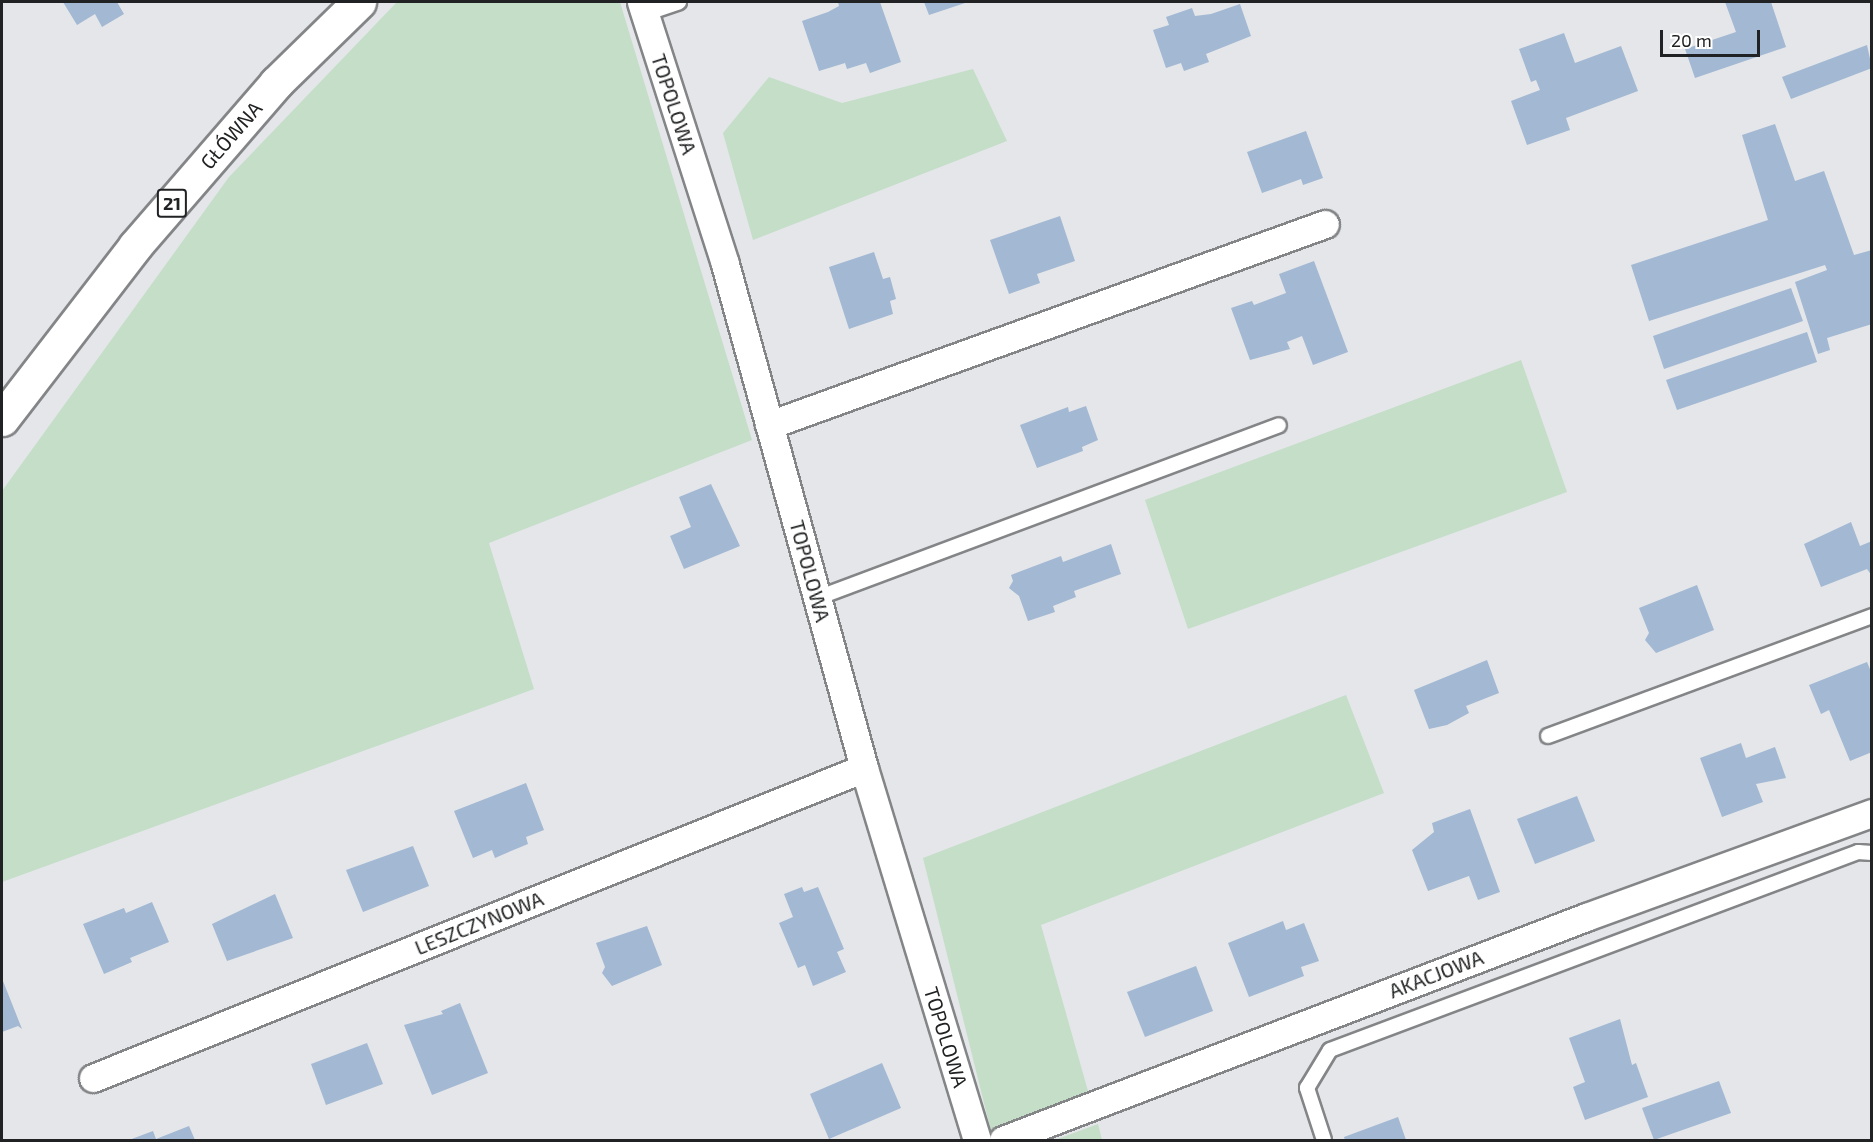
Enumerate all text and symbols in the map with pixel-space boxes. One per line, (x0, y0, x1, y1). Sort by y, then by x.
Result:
scale bar (1663, 18, 1764, 56)
text: 20 m (1671, 29, 1712, 51)
street label: TOPOLOWA (646, 51, 702, 157)
street label: GŁÓWNA (195, 96, 267, 174)
road number: 21 (156, 188, 188, 218)
street label: TOPOLOWA (785, 518, 835, 624)
street label: LESZCZYNOWA (411, 886, 547, 960)
street label: AKACJOWA (1385, 945, 1487, 1003)
street label: TOPOLOWA (919, 984, 973, 1090)

